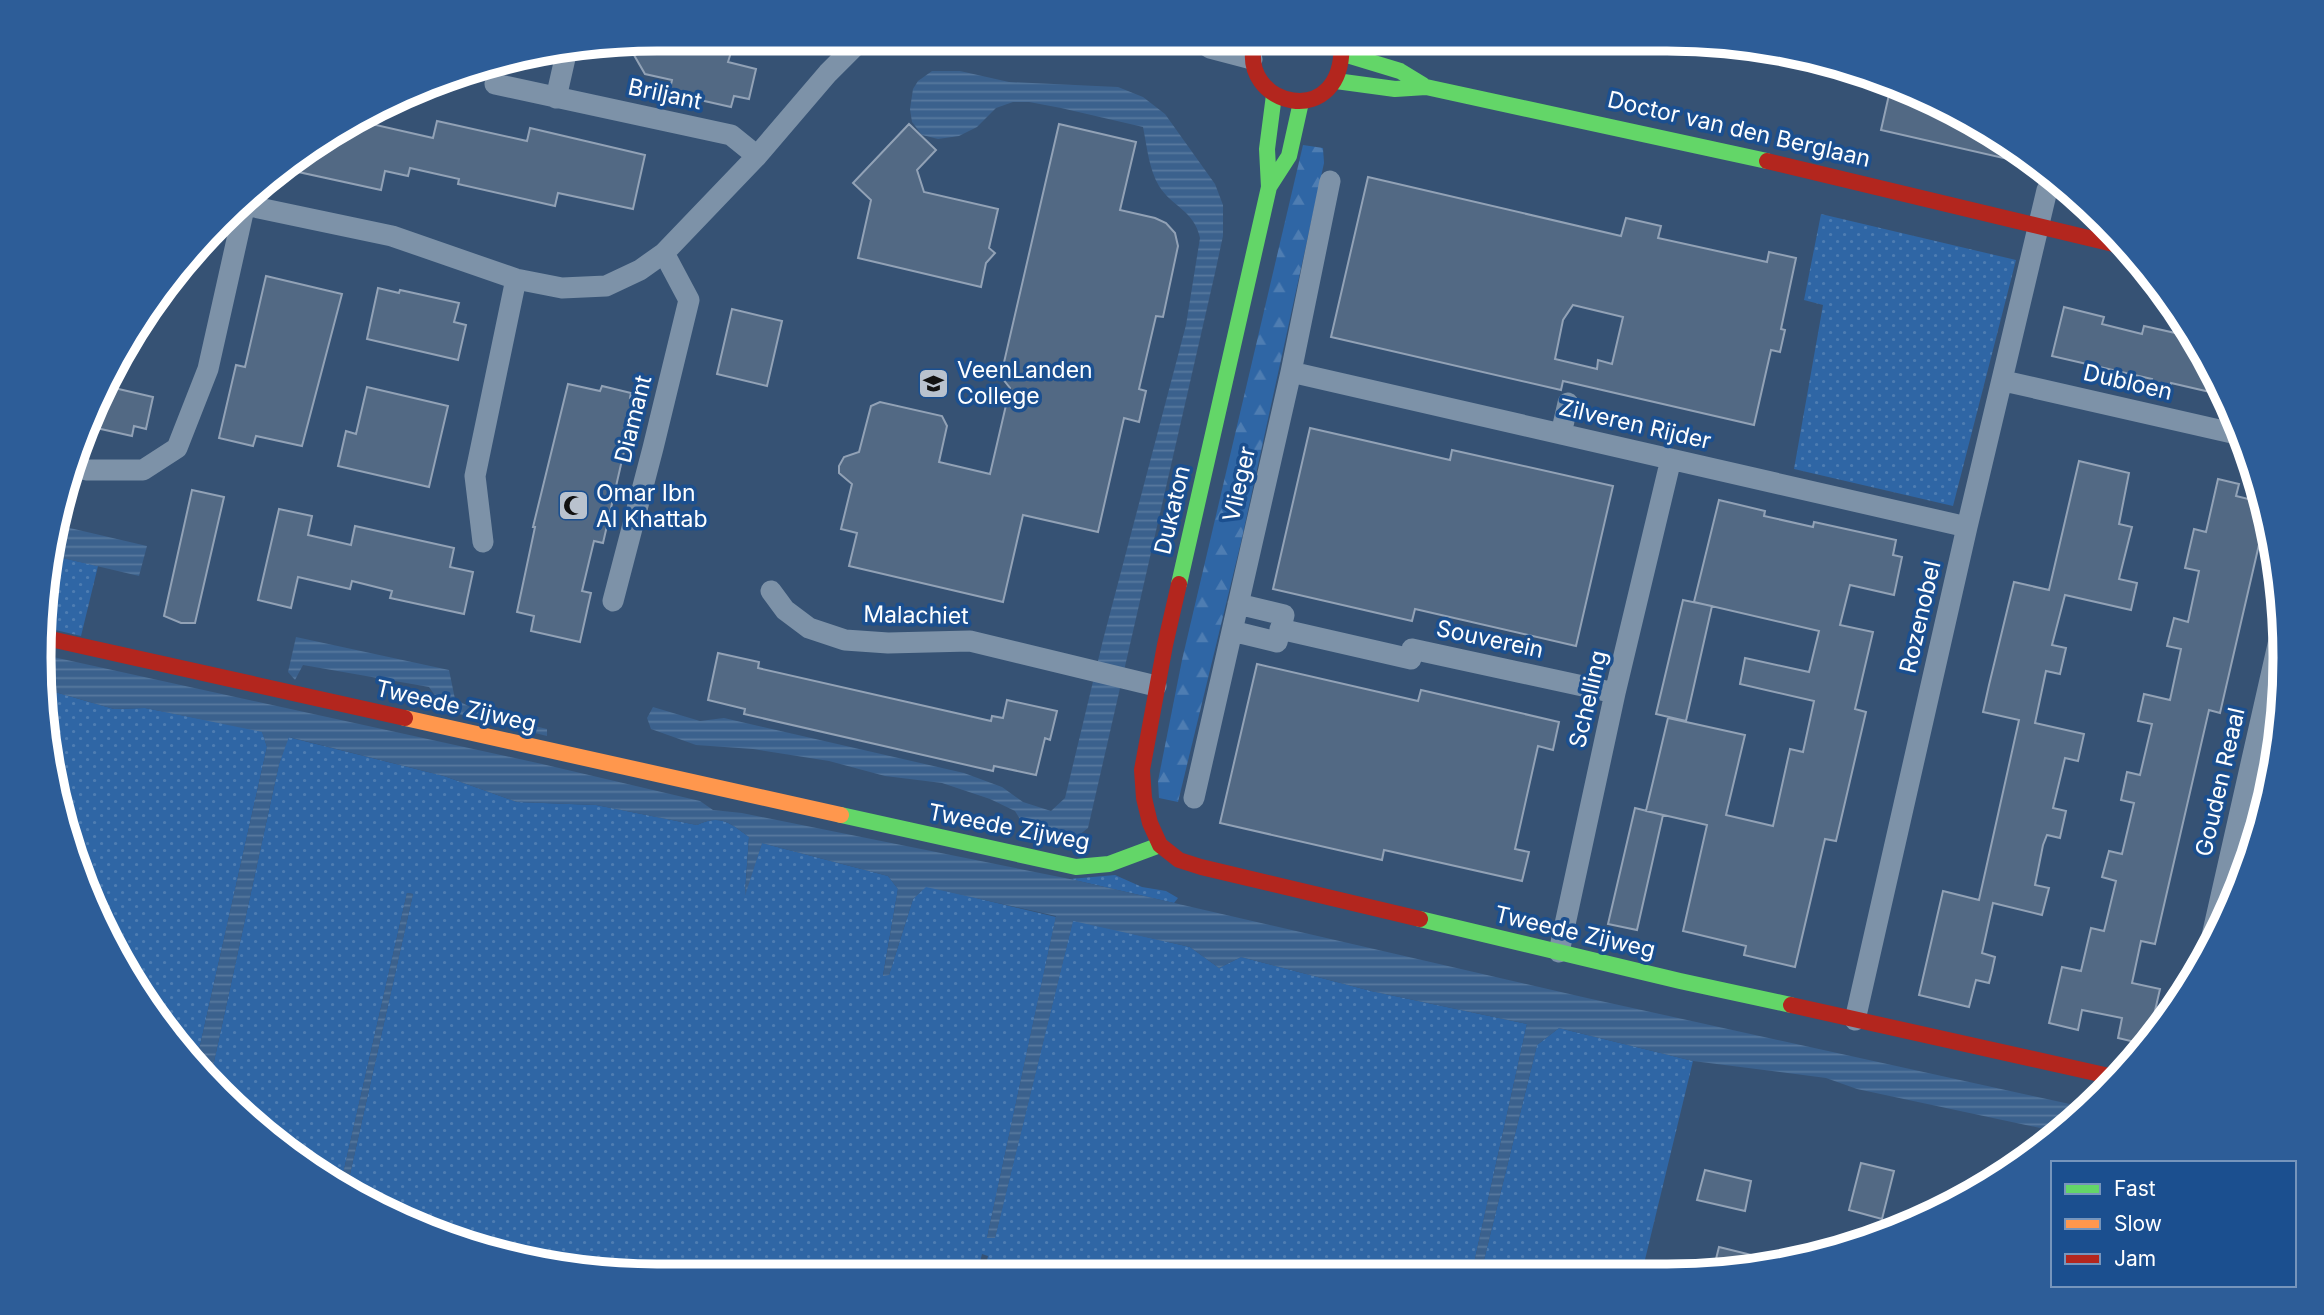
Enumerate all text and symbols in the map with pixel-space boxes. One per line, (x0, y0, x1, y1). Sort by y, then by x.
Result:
street label: Briljant (626, 73, 705, 116)
street label: Doctor van den Berglaan (1605, 85, 1873, 173)
place label: VeenLanden College (957, 356, 1093, 410)
street label: Dubloen (2081, 358, 2175, 406)
school or university icon: VeenLanden College (917, 366, 951, 400)
street label: Diamant (609, 372, 657, 466)
street label: Zilveren Rijder (1556, 393, 1714, 455)
street label: Vlieger (1217, 443, 1261, 524)
street label: Dukaton (1148, 463, 1196, 557)
place label: Omar Ibn Al Khattab (596, 479, 707, 533)
mosque icon: Omar Ibn Al Khattab (556, 489, 590, 523)
street label: Rozenobel (1894, 558, 1946, 676)
street label: Malachiet (863, 600, 969, 630)
street label: Souverein (1434, 614, 1546, 664)
street label: Schelling (1563, 647, 1613, 751)
street label: Tweede Zijweg (373, 674, 539, 738)
street label: Gouden Reaal (2189, 705, 2251, 859)
street label: Tweede Zijweg (926, 798, 1092, 856)
street label: Tweede Zijweg (1492, 900, 1658, 964)
legend (2051, 1161, 2296, 1287)
text: Fast (2114, 1176, 2156, 1201)
text: Slow (2114, 1211, 2162, 1236)
text: Jam (2114, 1246, 2156, 1271)

